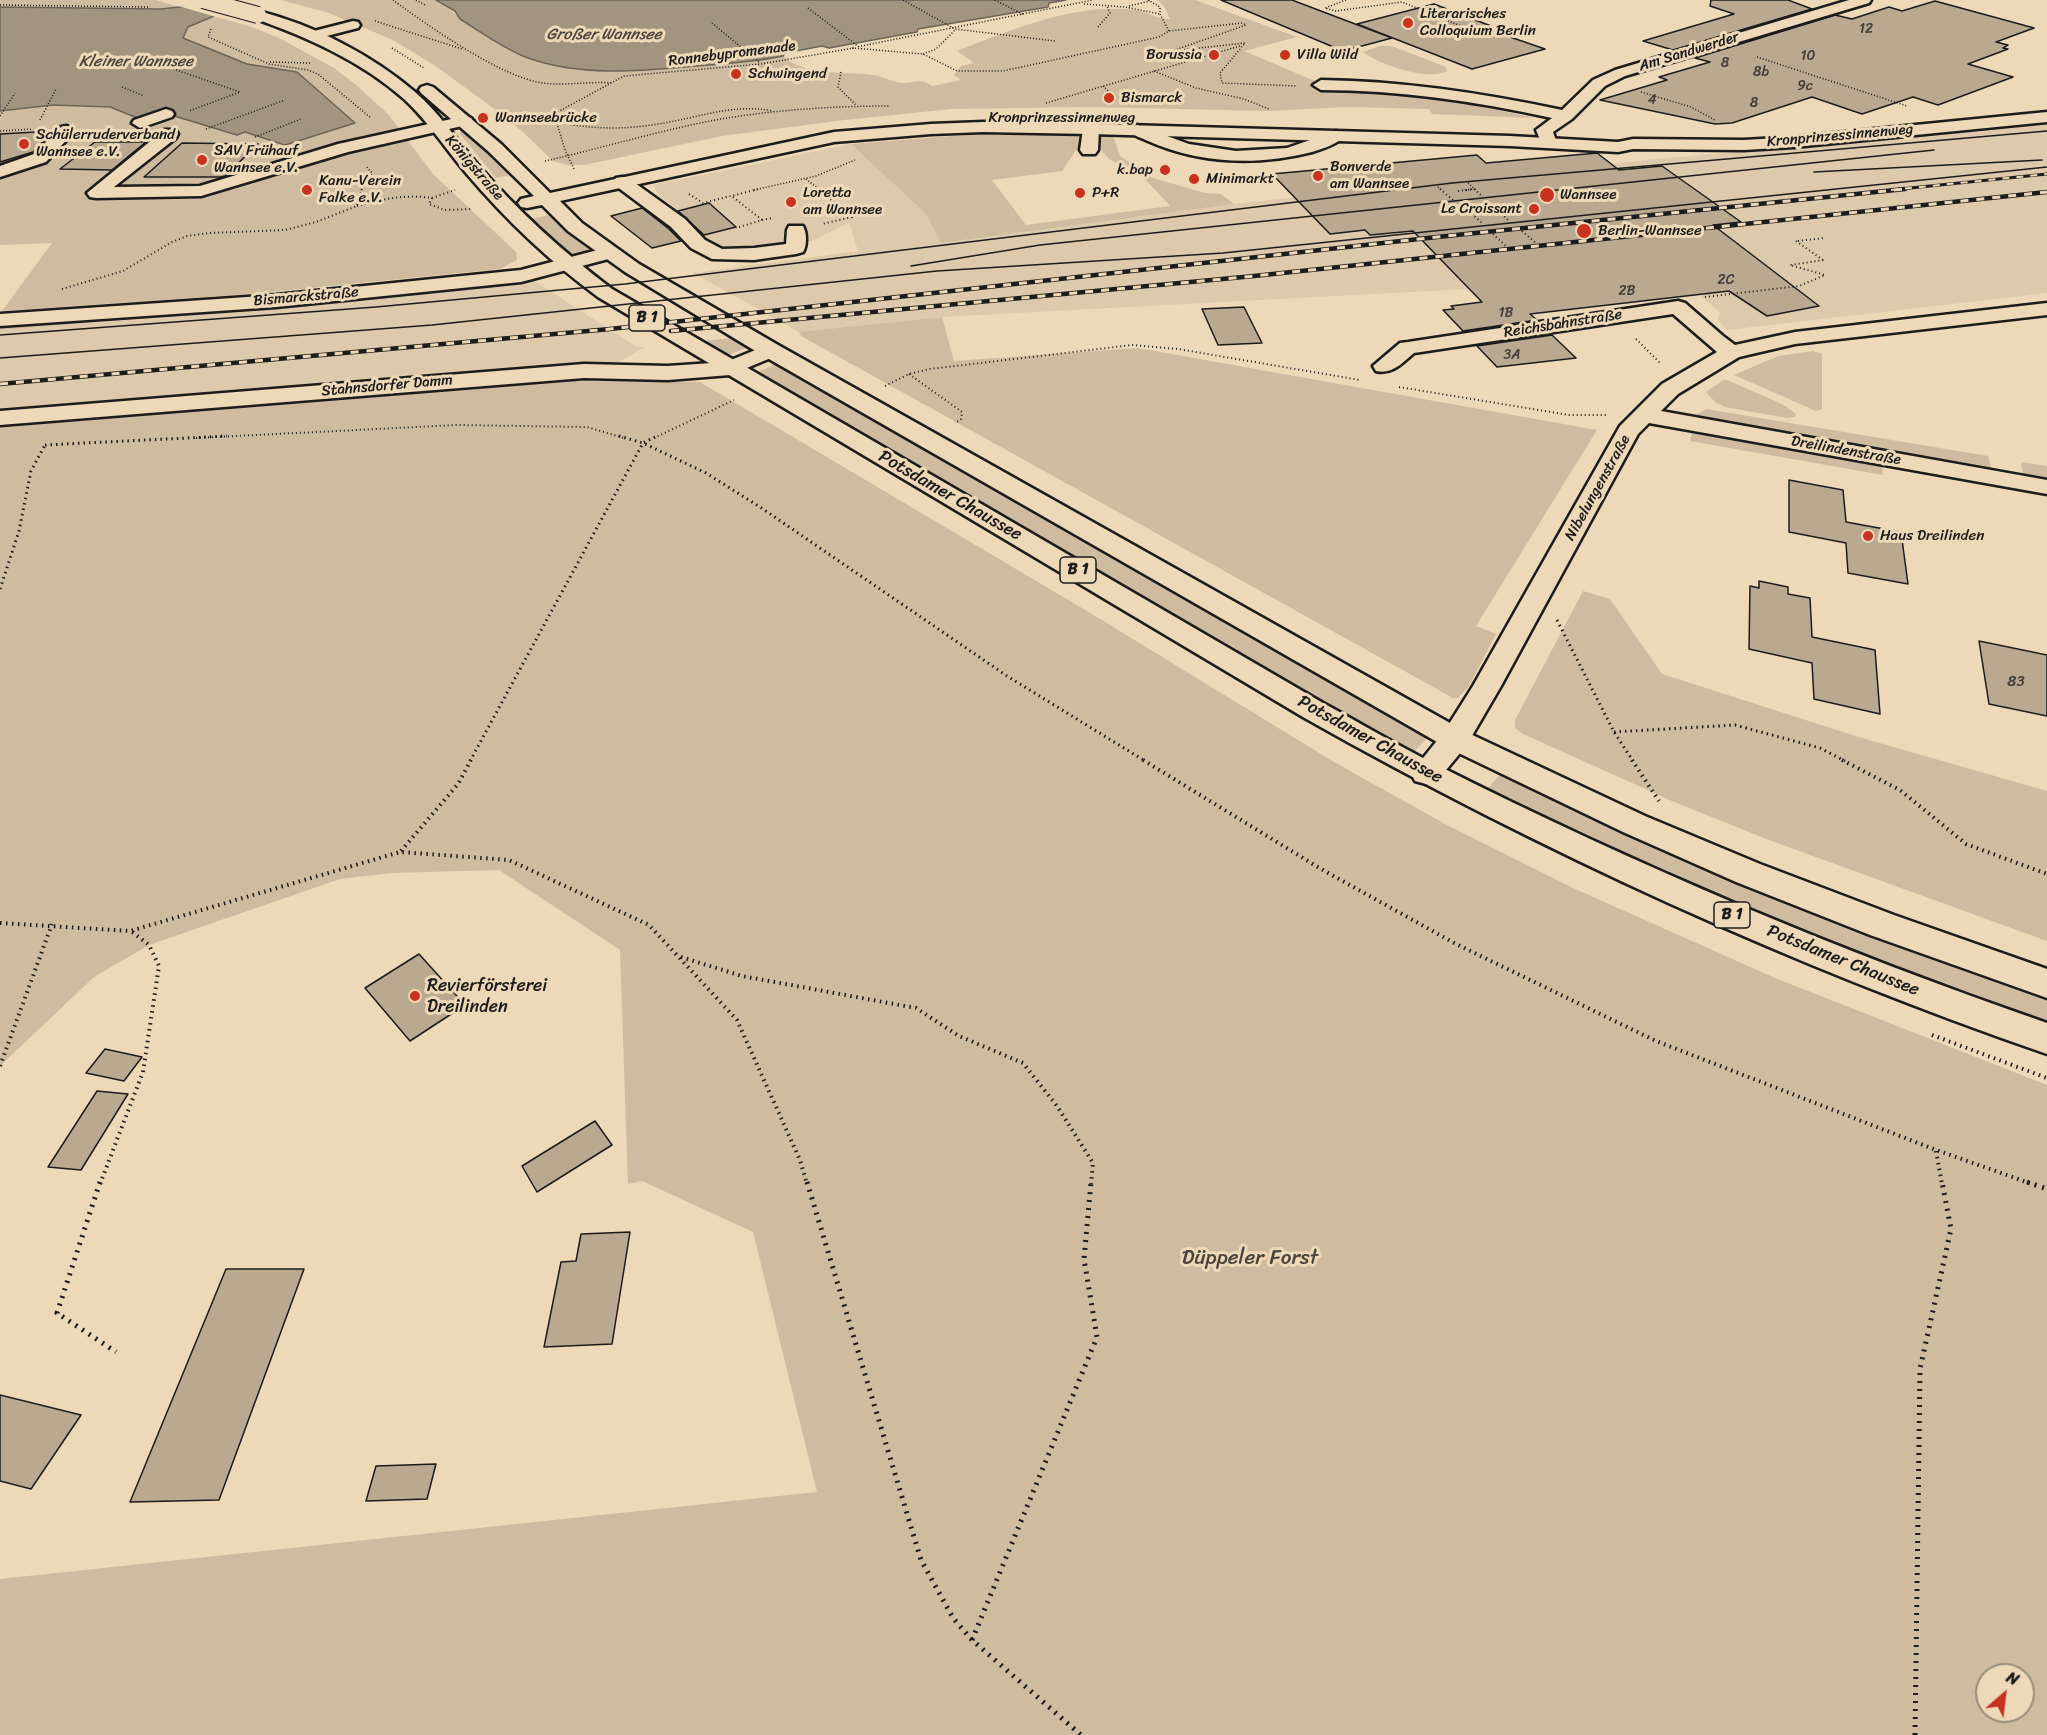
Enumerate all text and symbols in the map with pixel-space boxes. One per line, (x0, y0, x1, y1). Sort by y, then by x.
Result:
place label: Literarisches Colloquium Berlin (1420, 5, 1536, 40)
marker: Literarisches Colloquium Berlin (1401, 16, 1415, 30)
house number: 12 (1859, 21, 1873, 37)
water label: Großer Wannsee (547, 25, 661, 45)
street label: Am Sandwerder (1637, 28, 1741, 76)
street label: Ronnebypromenade (667, 37, 797, 71)
place label: Borussia (1146, 46, 1202, 64)
place label: Villa Wild (1297, 46, 1358, 64)
marker: Borussia (1207, 48, 1221, 62)
marker: Villa Wild (1278, 48, 1292, 62)
house number: 10 (1801, 48, 1815, 64)
water label: Kleiner Wannsee (79, 52, 193, 72)
house number: 8 (1721, 55, 1729, 71)
house number: 8b (1753, 64, 1769, 80)
place label: Schwingend (748, 65, 827, 83)
marker: Schwingend (729, 67, 743, 81)
house number: 9c (1797, 78, 1813, 94)
place label: Bismarck (1121, 89, 1182, 107)
marker: Bismarck (1102, 91, 1116, 105)
house number: 4 (1648, 92, 1656, 108)
house number: 8 (1750, 95, 1758, 111)
place label: Wannseebrücke (495, 109, 597, 127)
street label: Kronprinzessinnenweg (989, 109, 1135, 127)
marker: Wannseebrücke (476, 111, 490, 125)
street label: Kronprinzessinnenweg (1766, 121, 1914, 151)
place label: Schülerruderverband Wannsee e.V. (36, 126, 175, 161)
street label: Königstraße (441, 132, 507, 204)
marker: Schülerruderverband Wannsee e.V. (17, 137, 31, 151)
place label: SAV Frühauf Wannsee e.V. (214, 142, 298, 177)
marker: SAV Frühauf Wannsee e.V. (195, 153, 209, 167)
place label: Bonverde am Wannsee (1330, 158, 1409, 193)
place label: k.bap (1117, 161, 1153, 179)
marker: k.bap (1158, 163, 1172, 177)
marker: Bonverde am Wannsee (1311, 169, 1325, 183)
place label: Minimarkt (1206, 170, 1274, 188)
place label: Kanu-Verein Falke e.V. (319, 172, 401, 207)
marker: Minimarkt (1187, 172, 1201, 186)
marker: Kanu-Verein Falke e.V. (300, 183, 314, 197)
place label: Loretta am Wannsee (803, 184, 882, 219)
place label: P+R (1092, 184, 1119, 202)
marker: P+R (1073, 186, 1087, 200)
marker: Wannsee (1538, 186, 1556, 204)
place label: Wannsee (1560, 186, 1616, 204)
marker: Loretta am Wannsee (784, 195, 798, 209)
place label: Le Croissant (1441, 200, 1522, 218)
marker: Le Croissant (1527, 202, 1541, 216)
marker: Berlin-Wannsee (1575, 222, 1593, 240)
place label: Berlin-Wannsee (1598, 222, 1702, 240)
house number: 2C (1718, 272, 1734, 288)
street label: Bismarckstraße (253, 283, 359, 311)
house number: 2B (1619, 283, 1635, 299)
road number: B 1 (629, 305, 665, 331)
house number: 1B (1499, 305, 1513, 321)
street label: Reichsbahnstraße (1503, 306, 1623, 342)
house number: 3A (1504, 347, 1520, 363)
street label: Stahnsdorfer Damm (321, 371, 453, 401)
street label: Nibelungenstraße (1561, 432, 1635, 544)
street label: Dreilindenstraße (1790, 432, 1902, 470)
street label: Potsdamer Chaussee (874, 446, 1026, 546)
place label: Haus Dreilinden (1880, 527, 1984, 545)
marker: Haus Dreilinden (1861, 529, 1875, 543)
road number: B 1 (1060, 557, 1096, 583)
house number: 83 (2007, 673, 2025, 691)
street label: Potsdamer Chaussee (1294, 691, 1446, 789)
road number: B 1 (1714, 902, 1750, 928)
street label: Potsdamer Chaussee (1764, 921, 1922, 1001)
place label: Revierförsterei Dreilinden (427, 975, 547, 1018)
marker: Revierförsterei Dreilinden (408, 989, 422, 1003)
park label: Düppeler Forst (1182, 1246, 1318, 1272)
north arrow (1975, 1663, 2035, 1723)
text: N (2001, 1663, 2024, 1694)

